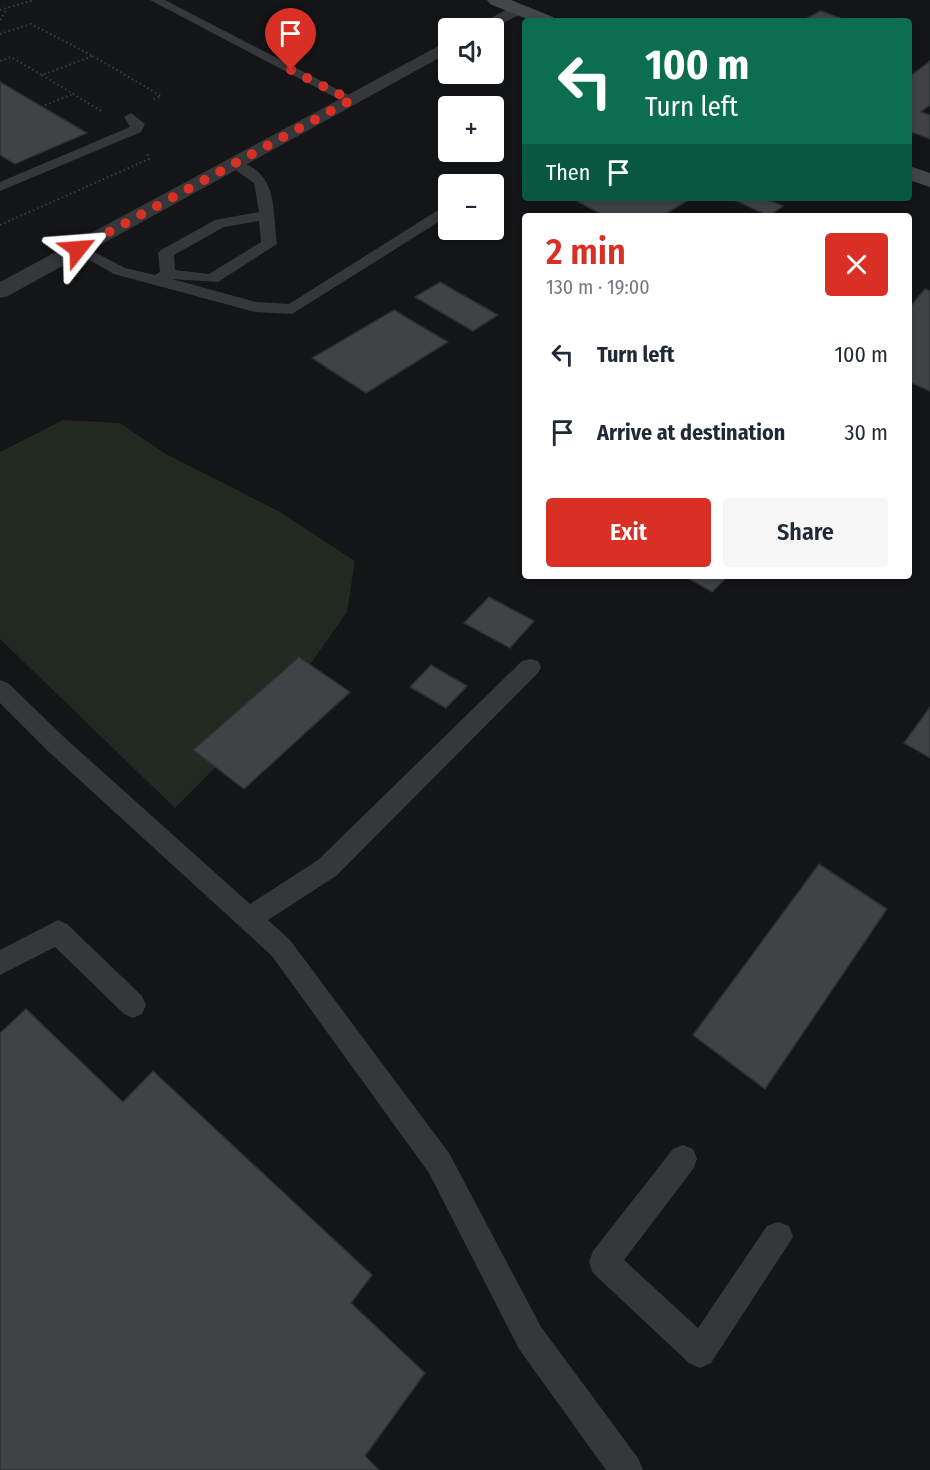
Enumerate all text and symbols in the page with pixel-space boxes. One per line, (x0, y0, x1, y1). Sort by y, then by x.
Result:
pin (265, 8, 316, 70)
icon: arrive (274, 17, 307, 50)
map controls (438, 18, 504, 240)
button: sound (438, 18, 504, 84)
text: 100 m (645, 40, 749, 90)
icon: left (546, 42, 624, 120)
text: Turn left (645, 91, 738, 123)
button: + (438, 96, 504, 162)
icon: arrive (602, 156, 635, 189)
text: Then (546, 159, 590, 186)
button: − (438, 174, 504, 240)
position arrow (46, 217, 110, 281)
text: 2 min (546, 230, 626, 274)
button: close (825, 233, 888, 296)
text: 130 m · 19:00 (546, 275, 650, 299)
icon: left (546, 338, 579, 371)
text: Turn left (597, 341, 675, 368)
text: 100 m (834, 341, 888, 368)
icon: arrive (546, 416, 579, 449)
text: Arrive at destination (597, 419, 785, 446)
text: 30 m (845, 419, 888, 446)
button: Exit (546, 498, 711, 567)
button: Share (723, 498, 888, 567)

